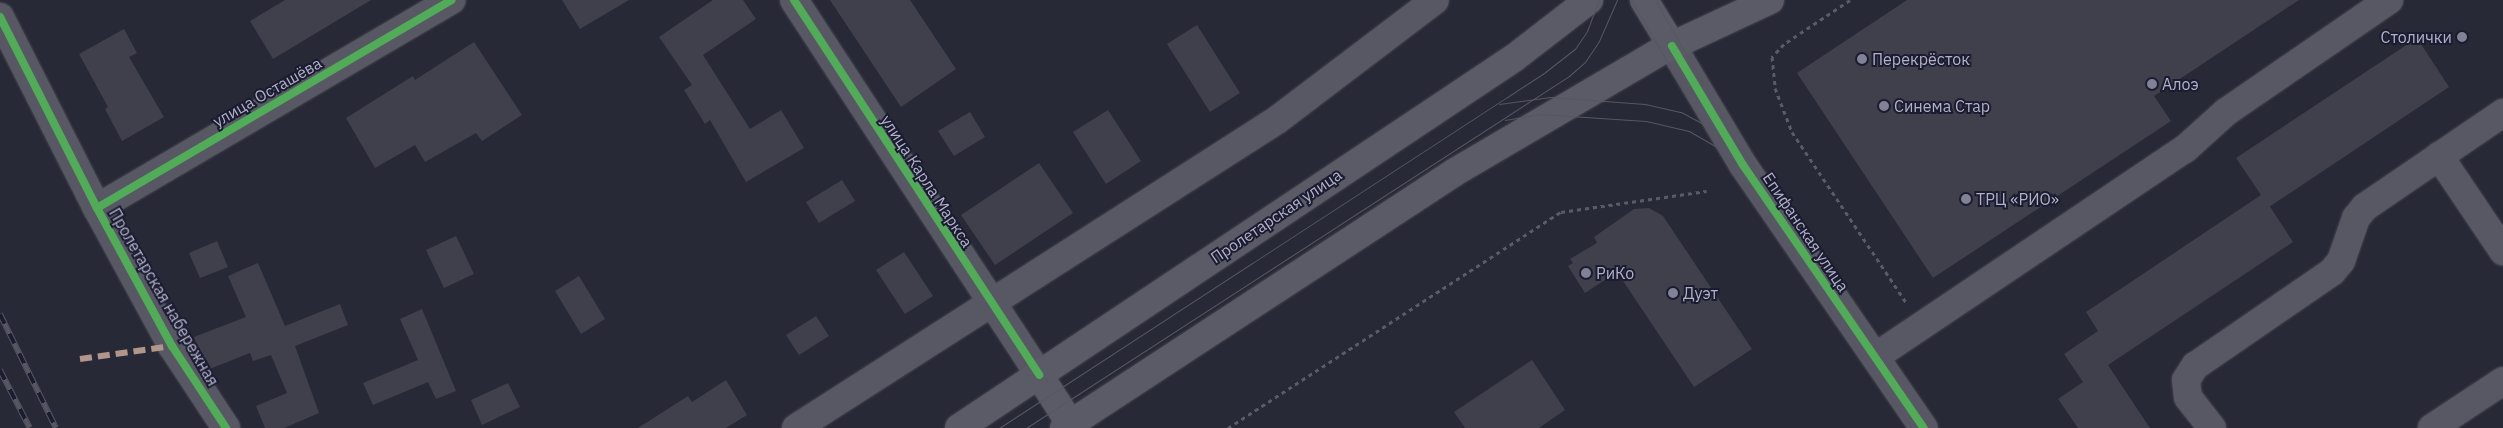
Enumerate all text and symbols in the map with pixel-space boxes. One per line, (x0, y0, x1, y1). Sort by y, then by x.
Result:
place label: Столички (2381, 27, 2452, 47)
marker: Столички (2456, 31, 2468, 43)
place label: Перекрёсток (1872, 49, 1970, 69)
street label: улица Осташёва (209, 53, 325, 131)
marker: Перекрёсток (1856, 53, 1868, 65)
place label: Алоэ (2162, 74, 2199, 94)
marker: Алоэ (2146, 78, 2158, 90)
place label: Синема Стар (1894, 96, 1990, 116)
marker: Синема Стар (1878, 100, 1890, 112)
street label: улица Карла Маркса (877, 111, 977, 251)
street label: Пролетарская улица (1207, 165, 1345, 267)
street label: Епифанская улица (1759, 169, 1853, 295)
place label: ТРЦ «РИО» (1976, 189, 2059, 209)
marker: ТРЦ «РИО» (1960, 193, 1972, 205)
street label: Пролетарская набережная (105, 205, 223, 389)
place label: РиКо (1596, 263, 1634, 283)
marker: РиКо (1580, 267, 1592, 279)
place label: Дуэт (1683, 283, 1718, 303)
marker: Дуэт (1667, 287, 1679, 299)

